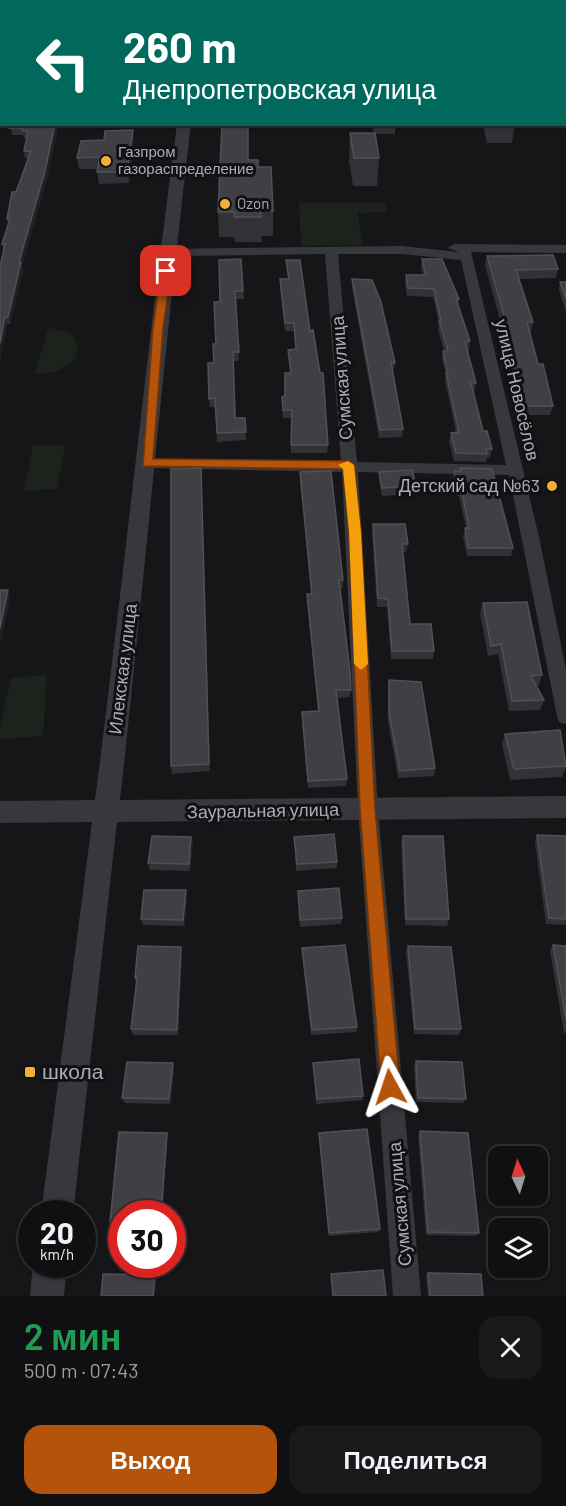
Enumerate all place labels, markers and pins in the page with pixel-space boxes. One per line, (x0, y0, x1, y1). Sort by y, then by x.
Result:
place label: Газпром газораспределение (118, 142, 254, 177)
marker: Газпром газораспределение (99, 154, 113, 168)
place label: Ozon (237, 194, 269, 212)
marker: Ozon (218, 197, 232, 211)
pin (140, 245, 191, 296)
place label: Детский сад №63 (399, 474, 540, 496)
marker: Детский сад №63 (545, 479, 559, 493)
place label: школа (42, 1058, 104, 1083)
marker: школа (23, 1065, 37, 1079)

